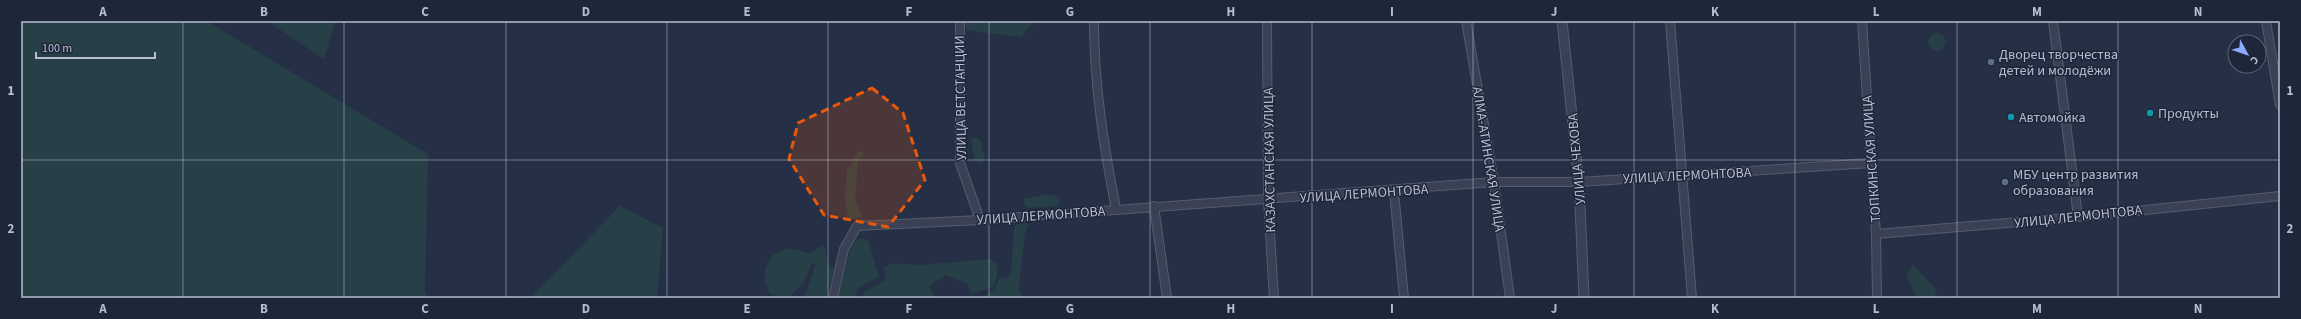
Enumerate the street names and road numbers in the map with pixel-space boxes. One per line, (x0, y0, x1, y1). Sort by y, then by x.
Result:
street label: УЛИЦА ВЕТСТАНЦИИ (950, 35, 972, 161)
street label: АЛМА-АТИНСКАЯ УЛИЦА (1467, 85, 1509, 234)
street label: КАЗАХСТАНСКАЯ УЛИЦА (1259, 87, 1281, 233)
street label: ТОПКИНСКАЯ УЛИЦА (1858, 94, 1886, 223)
street label: УЛИЦА ЧЕХОВА (1563, 112, 1591, 205)
street label: УЛИЦА ЛЕРМОНТОВА (1622, 163, 1752, 189)
street label: УЛИЦА ЛЕРМОНТОВА (1299, 180, 1429, 208)
street label: УЛИЦА ЛЕРМОНТОВА (2013, 200, 2144, 234)
street label: УЛИЦА ЛЕРМОНТОВА (976, 202, 1106, 230)

